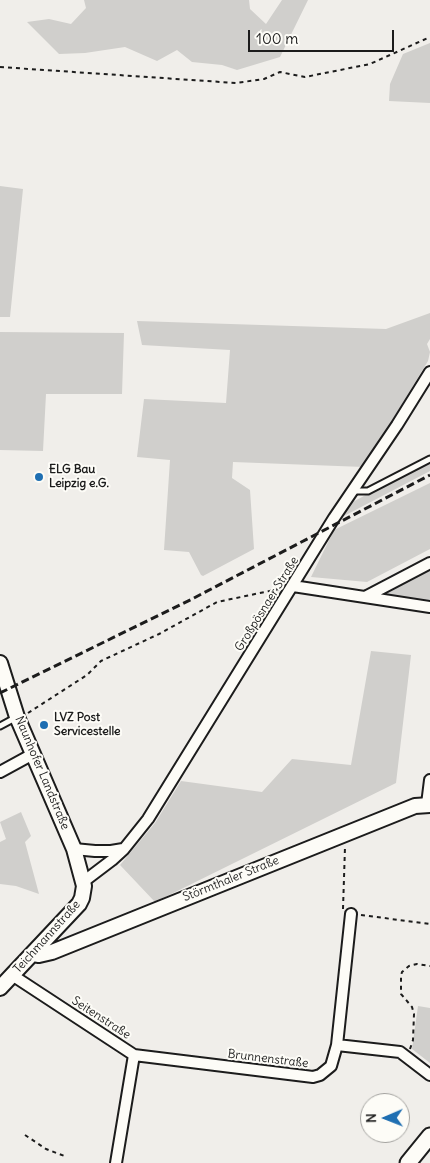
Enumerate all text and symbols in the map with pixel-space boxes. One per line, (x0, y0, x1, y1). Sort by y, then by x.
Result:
scale bar (250, 20, 396, 52)
text: 100 m (256, 29, 298, 48)
place label: ELG Bau Leipzig e.G. (49, 463, 109, 491)
marker: ELG Bau Leipzig e.G. (33, 471, 45, 483)
street label: Großpösnaer Straße (232, 554, 302, 654)
place label: LVZ Post Servicestelle (54, 711, 121, 739)
street label: Naunhofer Landstraße (12, 714, 72, 832)
marker: LVZ Post Servicestelle (38, 719, 50, 731)
street label: Störmthaler Straße (181, 853, 281, 905)
street label: Teichmannstraße (11, 898, 83, 976)
street label: Seitenstraße (69, 994, 133, 1042)
street label: Brunnenstraße (227, 1047, 309, 1071)
north arrow (360, 1093, 410, 1143)
text: N (362, 1113, 380, 1123)

